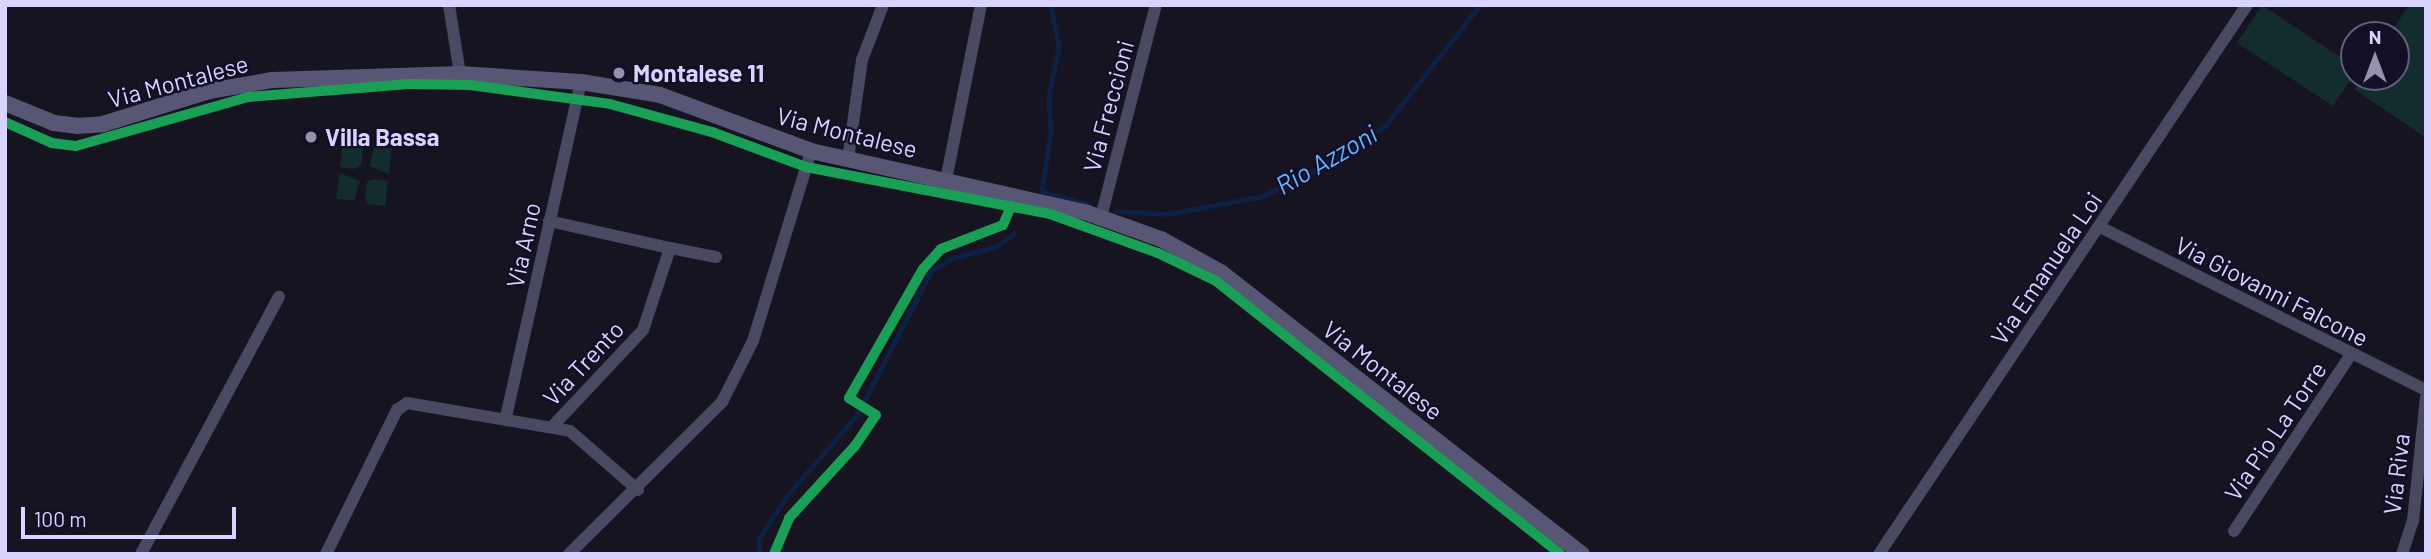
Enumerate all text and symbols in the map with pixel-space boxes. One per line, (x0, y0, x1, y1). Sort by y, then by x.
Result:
north arrow (2340, 21, 2410, 91)
text: N (2369, 25, 2381, 48)
street label: Via Freccioni (1077, 37, 1139, 175)
street label: Via Montalese (105, 48, 251, 114)
place label: Montalese 11 (633, 59, 764, 87)
marker: Montalese 11 (611, 65, 627, 81)
street label: Via Montalese (774, 101, 920, 163)
water label: Rio Azzoni (1270, 117, 1382, 201)
place label: Villa Bassa (325, 123, 439, 151)
marker: Villa Bassa (303, 129, 319, 145)
street label: Via Emanuela Loi (1984, 186, 2108, 350)
street label: Via Arno (500, 200, 546, 290)
street label: Via Giovanni Falcone (2171, 230, 2373, 352)
street label: Via Montalese (1317, 314, 1449, 426)
street label: Via Trento (536, 315, 630, 411)
street label: Via Pio La Torre (2218, 356, 2332, 506)
street label: Via Riva (2377, 432, 2415, 516)
scale bar (24, 492, 240, 536)
text: 100 m (34, 506, 87, 531)

